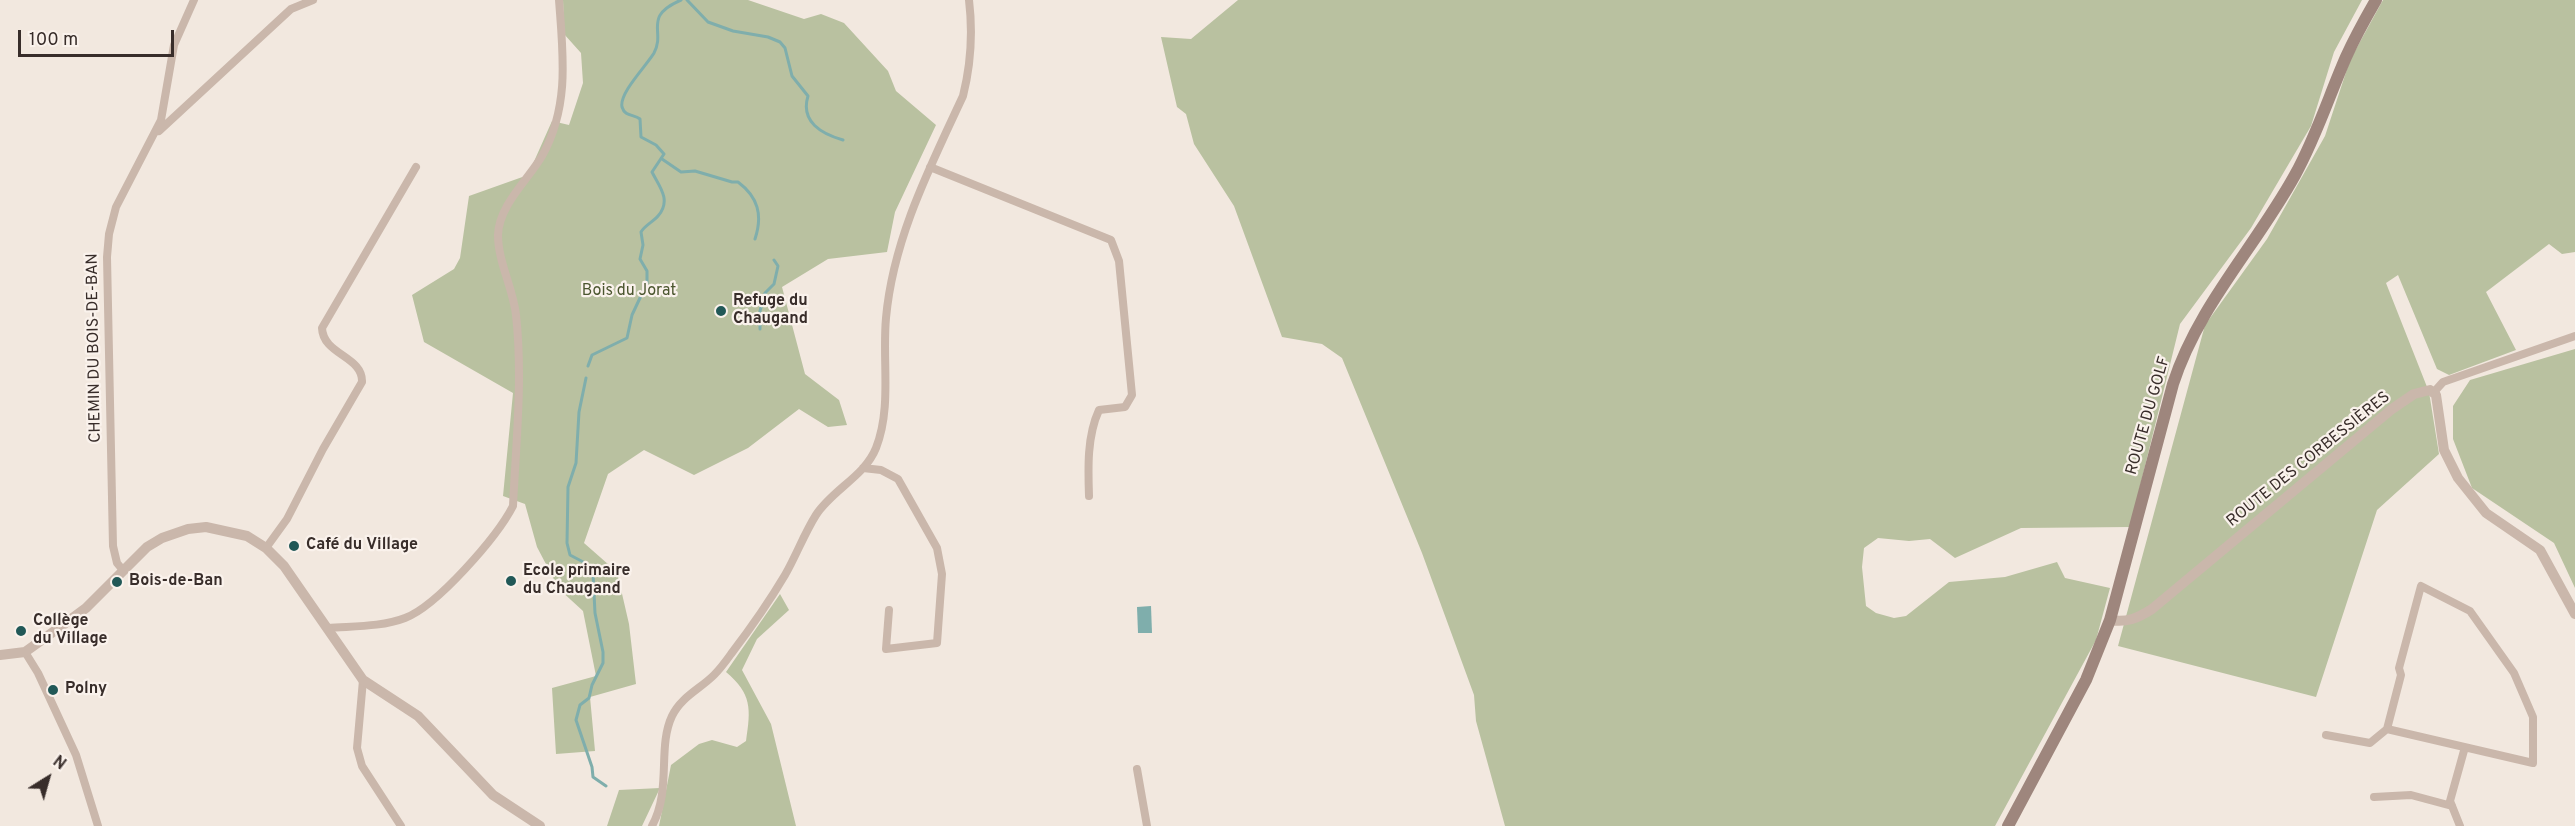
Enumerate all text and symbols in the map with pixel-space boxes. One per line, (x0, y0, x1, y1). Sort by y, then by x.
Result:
scale bar (21, 18, 177, 56)
text: 100 m (29, 29, 78, 52)
street label: CHEMIN DU BOIS-DE-BAN (84, 253, 106, 443)
park label: Bois du Jorat (582, 282, 676, 302)
place label: Refuge du Chaugand (733, 292, 808, 330)
marker: Refuge du Chaugand (714, 304, 728, 318)
street label: ROUTE DU GOLF (2123, 355, 2175, 477)
street label: ROUTE DES CORBESSIÈRES (2224, 388, 2394, 532)
place label: Café du Village (306, 536, 418, 556)
marker: Café du Village (287, 539, 301, 553)
place label: Ecole primaire du Chaugand (523, 562, 631, 600)
place label: Bois-de-Ban (129, 572, 223, 592)
marker: Ecole primaire du Chaugand (504, 574, 518, 588)
marker: Bois-de-Ban (110, 575, 124, 589)
place label: Collège du Village (33, 612, 107, 650)
marker: Collège du Village (14, 624, 28, 638)
place label: Polny (65, 680, 107, 700)
marker: Polny (46, 683, 60, 697)
north arrow (18, 748, 78, 808)
text: N (48, 752, 69, 775)

